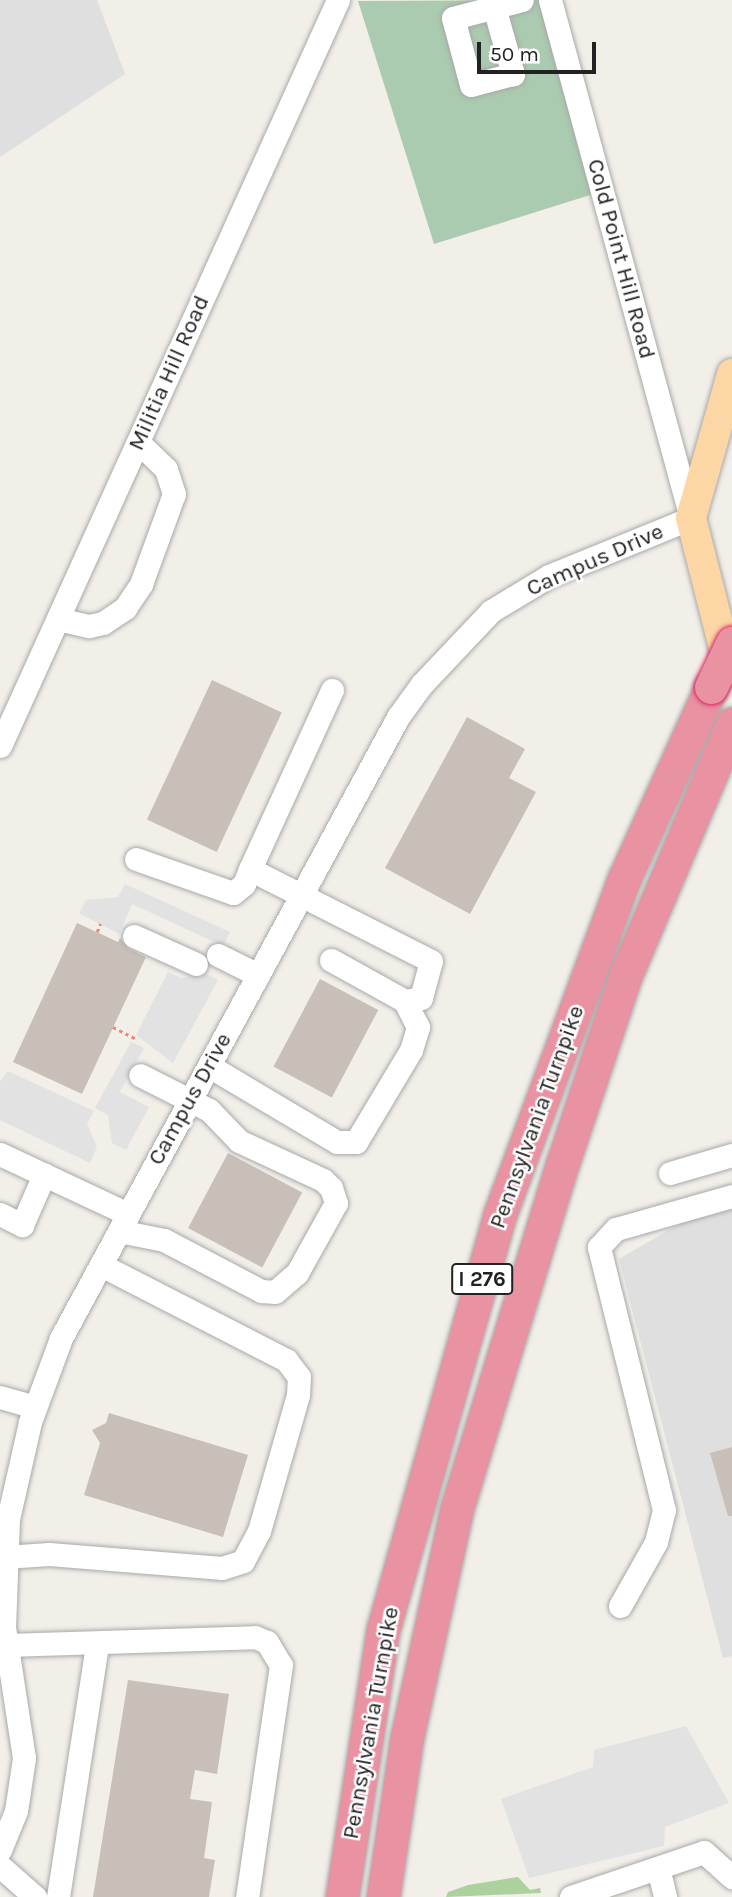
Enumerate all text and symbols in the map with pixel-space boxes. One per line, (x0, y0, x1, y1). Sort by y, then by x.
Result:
scale bar (480, 28, 599, 72)
text: 50 m (490, 42, 539, 66)
street label: Cold Point Hill Road (581, 156, 661, 362)
street label: Militia Hill Road (122, 291, 216, 455)
street label: Campus Drive (522, 518, 668, 602)
street label: Pennsylvania Turnpike (484, 1002, 590, 1232)
street label: Campus Drive (142, 1028, 238, 1170)
road number: I 276 (450, 1262, 514, 1296)
street label: Pennsylvania Turnpike (337, 1605, 405, 1841)

